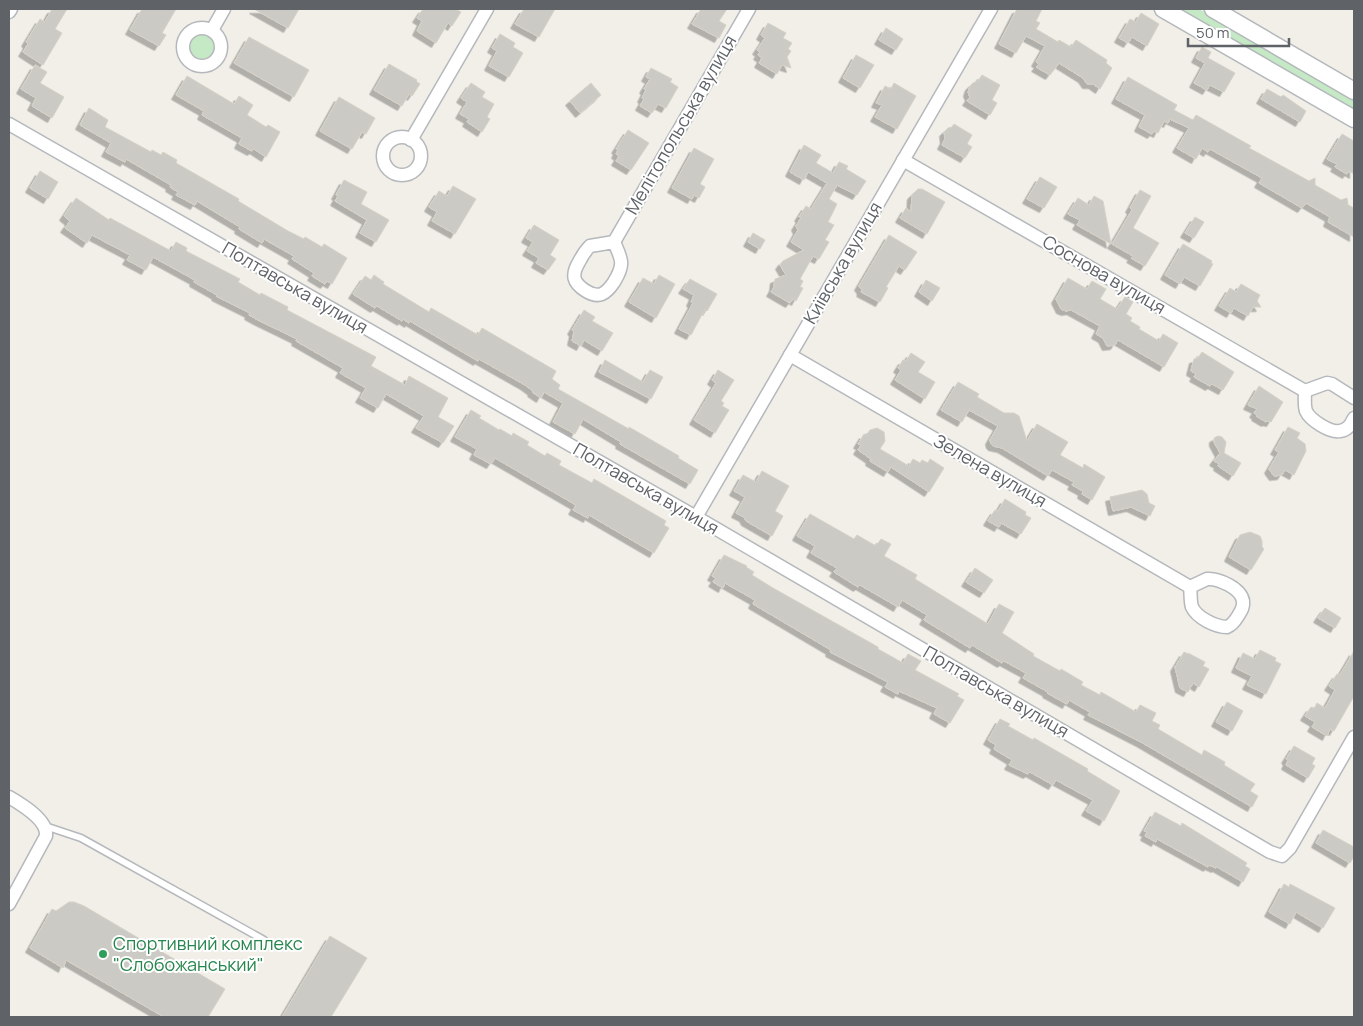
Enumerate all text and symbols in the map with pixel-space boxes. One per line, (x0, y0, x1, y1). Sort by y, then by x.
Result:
scale bar (1188, 15, 1289, 47)
text: 50 m (1196, 22, 1230, 43)
street label: Мелітопольська вулиця (619, 31, 741, 218)
street label: Київська вулиця (797, 197, 887, 328)
street label: Соснова вулиця (1039, 229, 1170, 319)
street label: Полтавська вулиця (218, 236, 373, 339)
street label: Зелена вулиця (930, 428, 1051, 512)
street label: Полтавська вулиця (569, 437, 724, 540)
street label: Полтавська вулиця (919, 640, 1074, 743)
place label: Спортивний комплекс "Слобожанський" (113, 931, 303, 976)
marker: Спортивний комплекс "Слобожанський" (97, 948, 109, 960)

